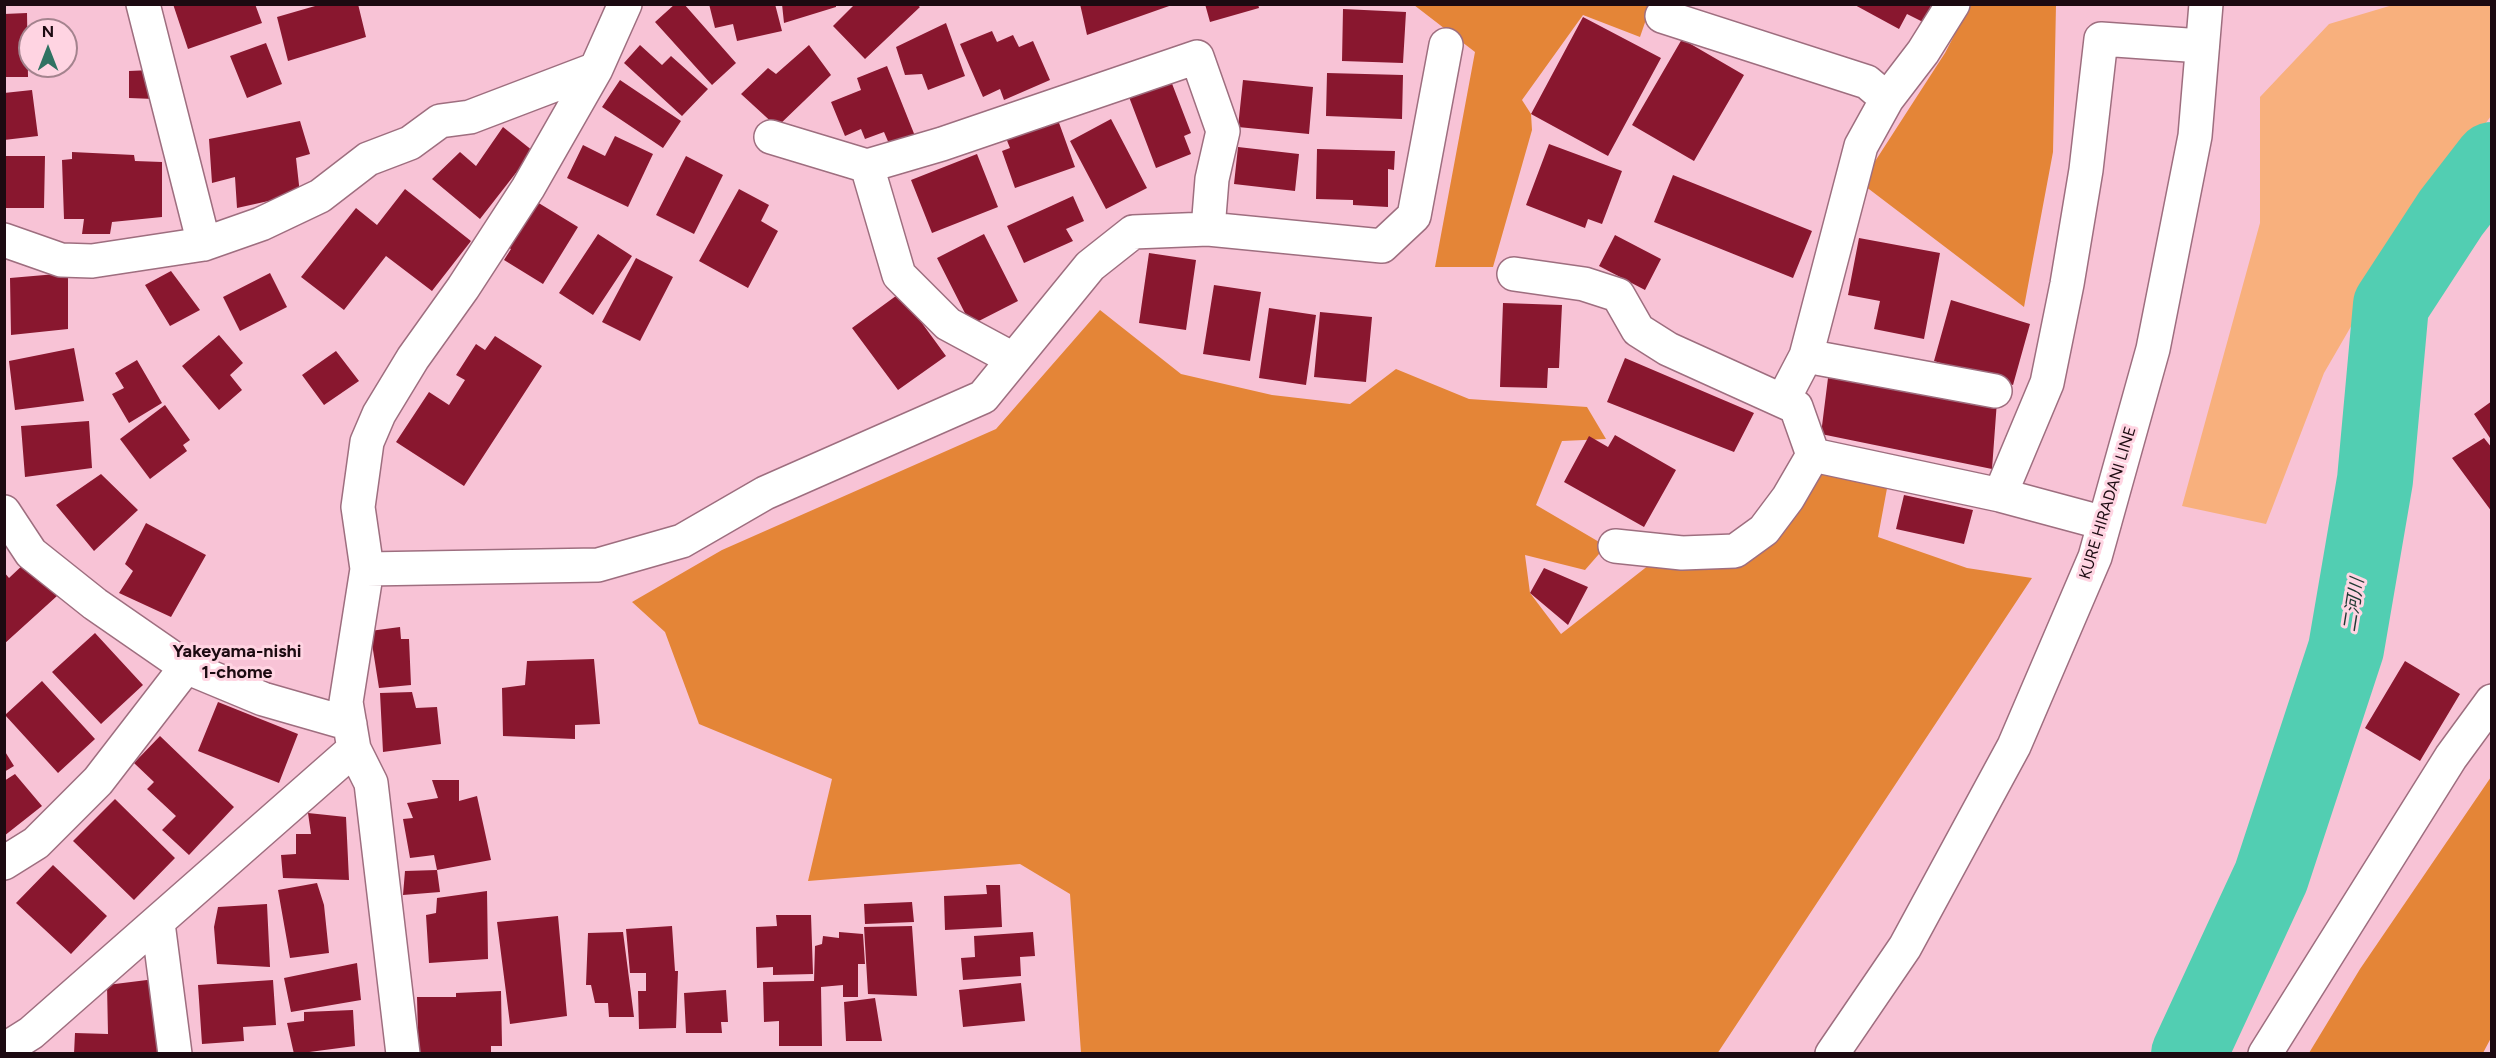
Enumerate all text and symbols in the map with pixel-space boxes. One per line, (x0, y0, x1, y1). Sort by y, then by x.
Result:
north arrow (18, 18, 78, 78)
text: N (42, 22, 54, 41)
street label: KURE HIRADANI LINE (2076, 424, 2140, 582)
water label: 二河川 (2339, 577, 2369, 633)
district label: Yakeyama-nishi 1-chome (172, 641, 302, 684)

